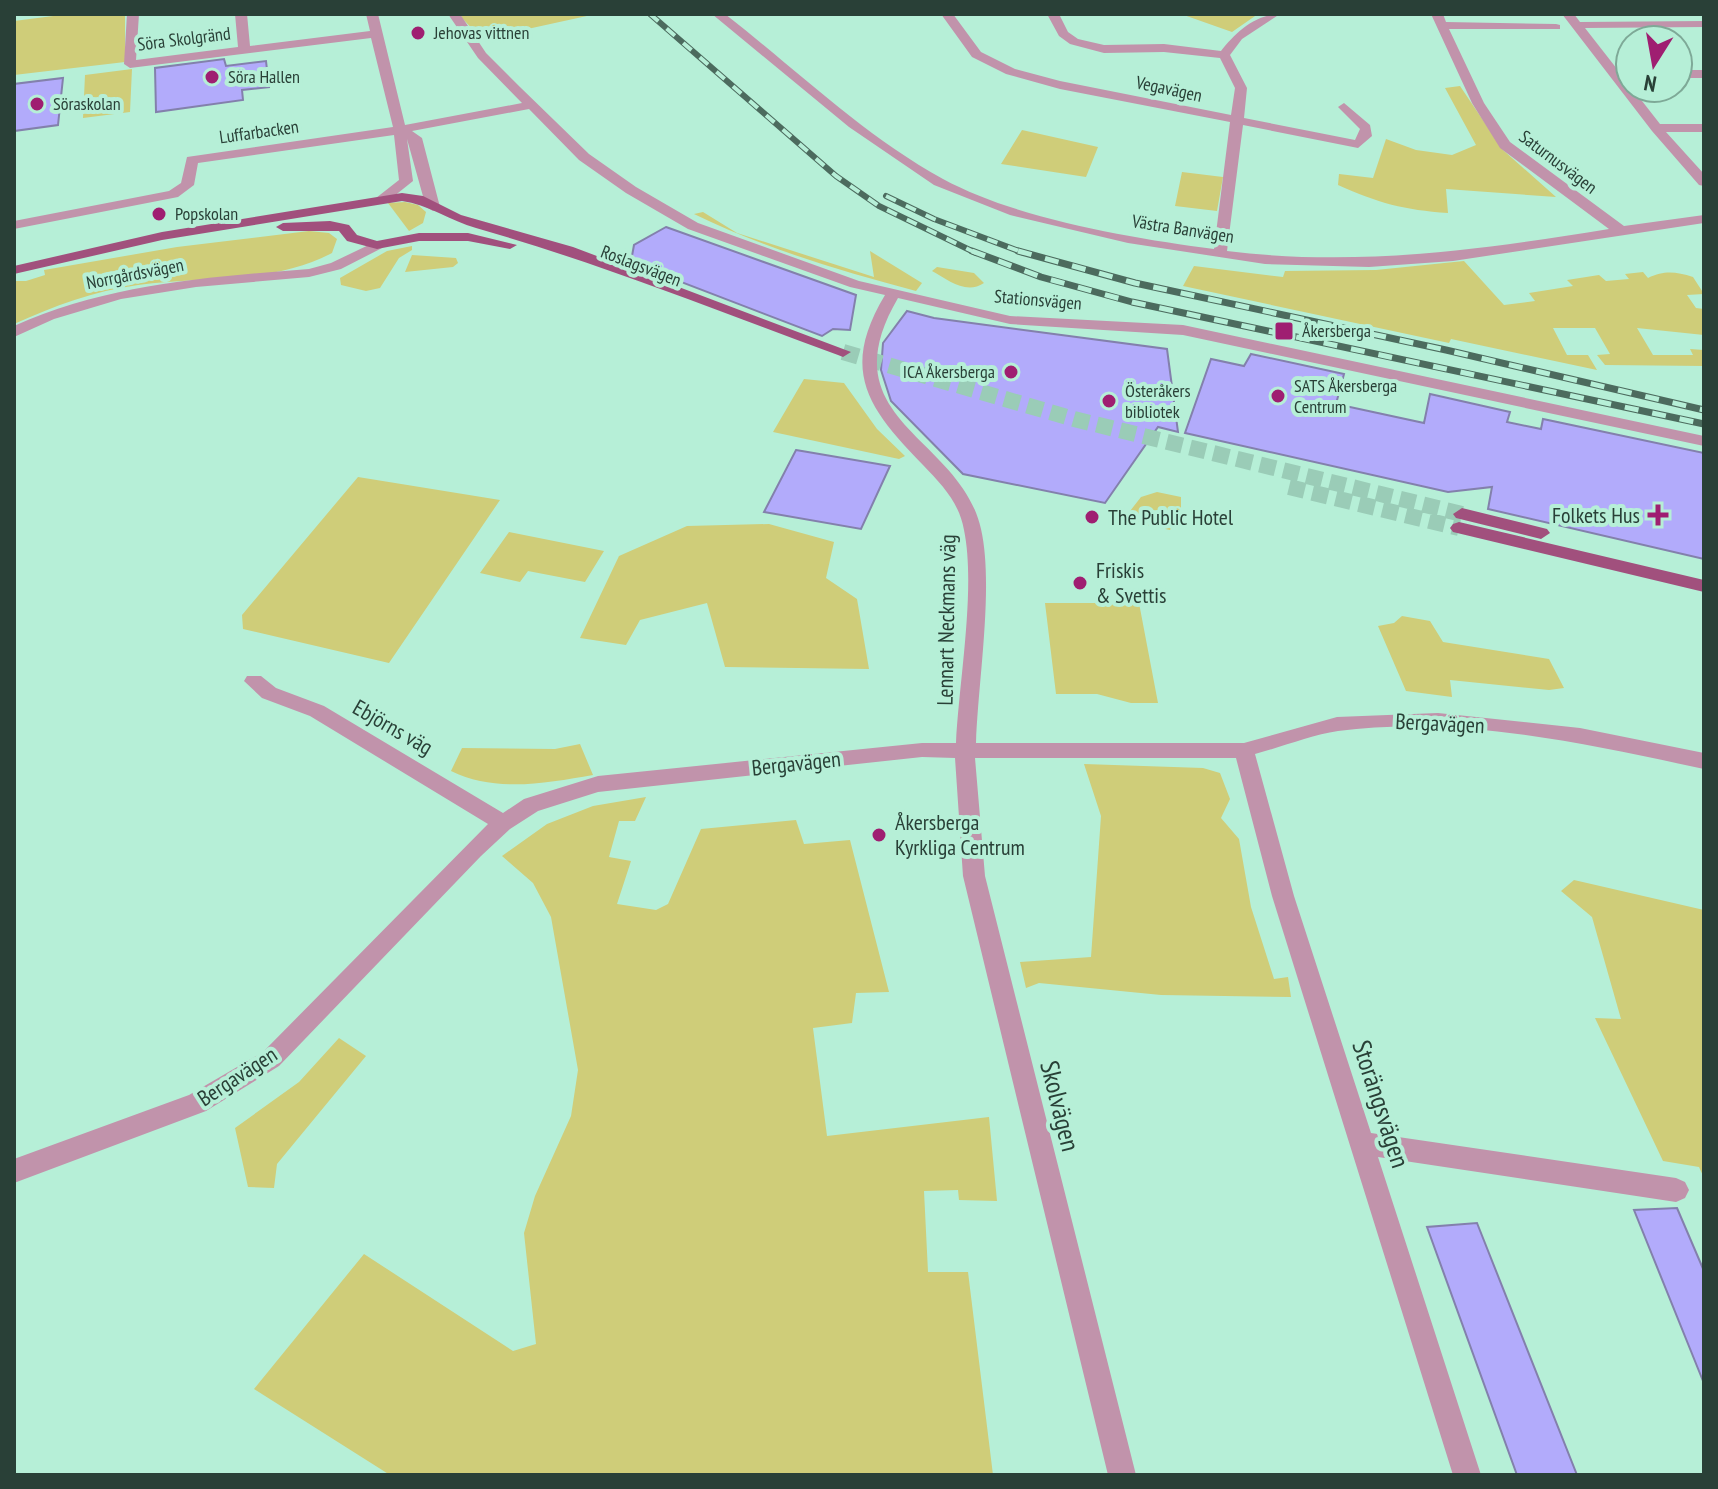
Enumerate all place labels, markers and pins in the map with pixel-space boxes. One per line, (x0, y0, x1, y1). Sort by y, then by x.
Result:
place label: Jehovas vittnen (433, 21, 529, 44)
marker: Jehovas vittnen (409, 24, 427, 42)
place label: Söra Hallen (228, 65, 300, 88)
marker: Söra Hallen (203, 68, 221, 86)
place label: Söraskolan (53, 92, 121, 115)
marker: Söraskolan (28, 95, 46, 113)
place label: Popskolan (175, 202, 238, 225)
marker: Popskolan (150, 205, 168, 223)
place label: Åkersberga (1302, 319, 1371, 342)
marker: Åkersberga (1273, 320, 1295, 342)
place label: ICA Åkersberga (903, 360, 995, 383)
marker: ICA Åkersberga (1002, 363, 1020, 381)
place label: SATS Åkersberga Centrum (1294, 374, 1397, 418)
place label: Österåkers bibliotek (1125, 379, 1191, 423)
marker: SATS Åkersberga Centrum (1269, 387, 1287, 405)
marker: Österåkers bibliotek (1100, 392, 1118, 410)
place label: Folkets Hus (1552, 501, 1640, 529)
place label: The Public Hotel (1108, 503, 1234, 531)
marker: Folkets Hus (1647, 504, 1669, 526)
marker: The Public Hotel (1083, 508, 1101, 526)
place label: Friskis & Svettis (1096, 556, 1166, 609)
marker: Friskis & Svettis (1071, 574, 1089, 592)
place label: Åkersberga Kyrkliga Centrum (895, 808, 1025, 861)
marker: Åkersberga Kyrkliga Centrum (870, 826, 888, 844)

